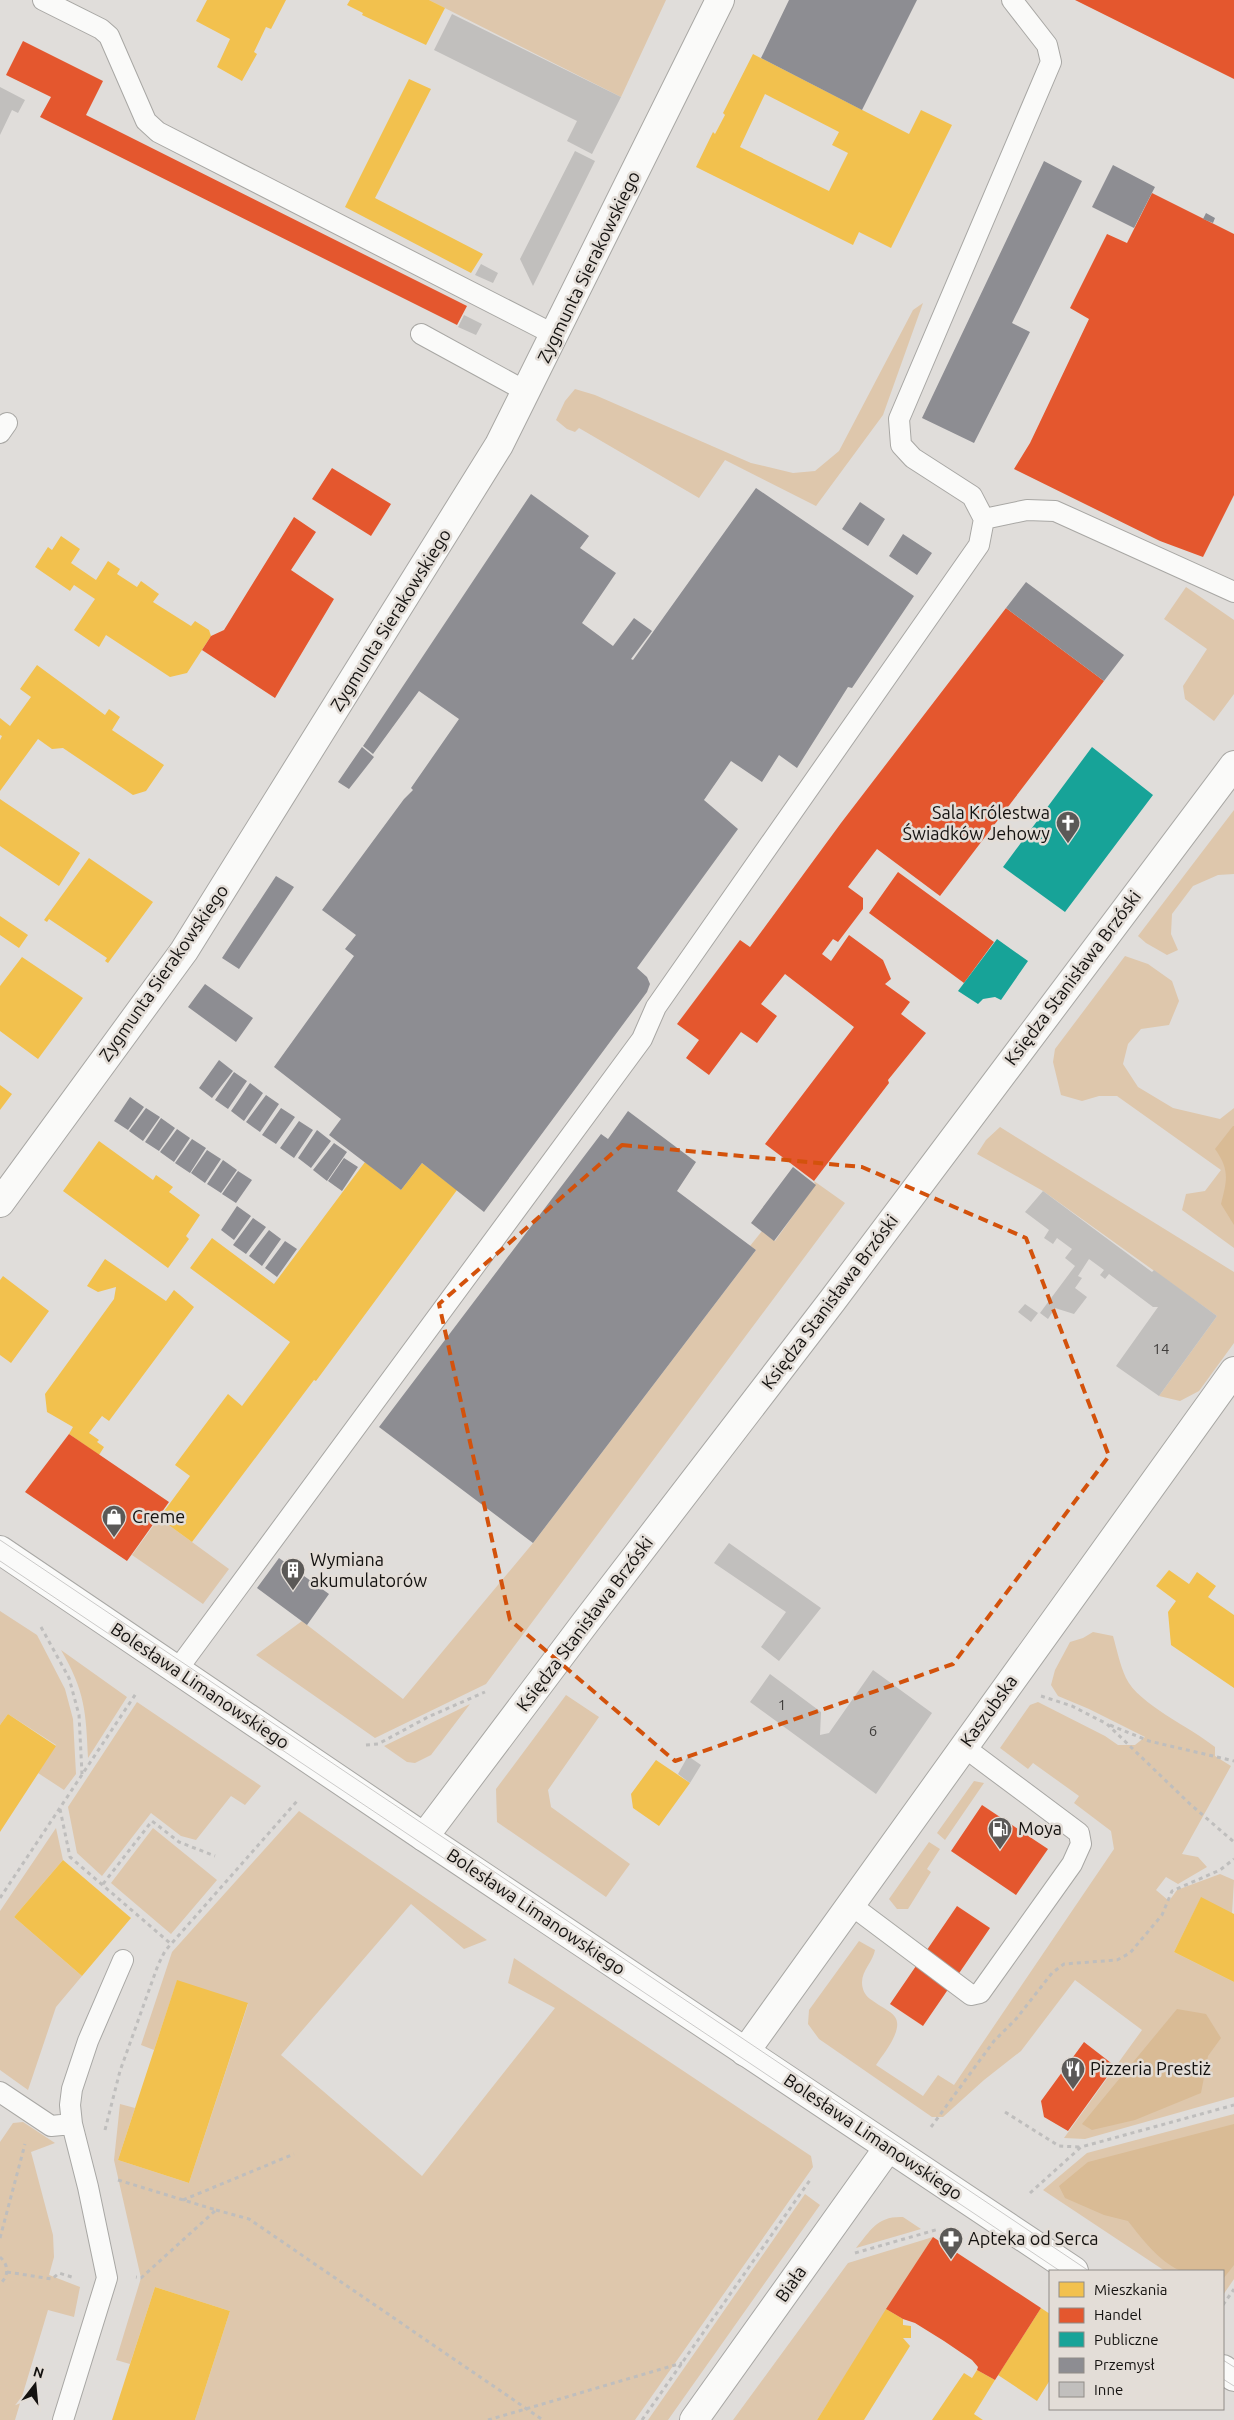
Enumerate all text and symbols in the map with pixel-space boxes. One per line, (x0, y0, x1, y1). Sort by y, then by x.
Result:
street label: Zygmunta Sierakowskiego (533, 168, 643, 366)
street label: Zygmunta Sierakowskiego (326, 525, 454, 714)
place label: Sala Królestwa Świadków Jehowy (903, 802, 1050, 843)
church icon: Sala Królestwa Świadków Jehowy (1055, 810, 1081, 844)
street label: Zygmunta Sierakowskiego (95, 880, 232, 1064)
street label: Księdza Stanisława Brzóski (1000, 886, 1144, 1069)
street label: Księdza Stanisława Brzóski (757, 1210, 901, 1393)
house number: 14 (1153, 1340, 1169, 1357)
shop icon: Creme (101, 1504, 127, 1538)
place label: Creme (132, 1506, 185, 1526)
street label: Księdza Stanisława Brzóski (512, 1532, 656, 1715)
place label: Wymiana akumulatorów (310, 1549, 427, 1590)
building icon: Wymiana akumulatorów (280, 1557, 306, 1591)
street label: Bolesława Limanowskiego (108, 1618, 294, 1752)
street label: Kaszubska (956, 1671, 1021, 1750)
house number: 1 (778, 1696, 786, 1713)
house number: 6 (869, 1722, 877, 1739)
fuel station icon: Moya (987, 1816, 1013, 1850)
place label: Moya (1018, 1818, 1062, 1838)
street label: Bolesława Limanowskiego (444, 1844, 630, 1978)
restaurant icon: Pizzeria Prestiż (1060, 2056, 1086, 2090)
place label: Pizzeria Prestiż (1090, 2058, 1211, 2078)
street label: Bolesława Limanowskiego (781, 2069, 967, 2203)
pharmacy icon: Apteka od Serca (938, 2226, 964, 2260)
place label: Apteka od Serca (968, 2228, 1099, 2248)
street label: Biała (771, 2262, 810, 2305)
legend (1049, 2270, 1224, 2410)
text: Mieszkania (1094, 2281, 1168, 2298)
text: Handel (1094, 2306, 1142, 2323)
text: Publiczne (1094, 2331, 1159, 2348)
text: Przemysł (1094, 2356, 1154, 2373)
north arrow (10, 2360, 60, 2410)
text: N (31, 2363, 46, 2382)
text: Inne (1094, 2381, 1123, 2398)

